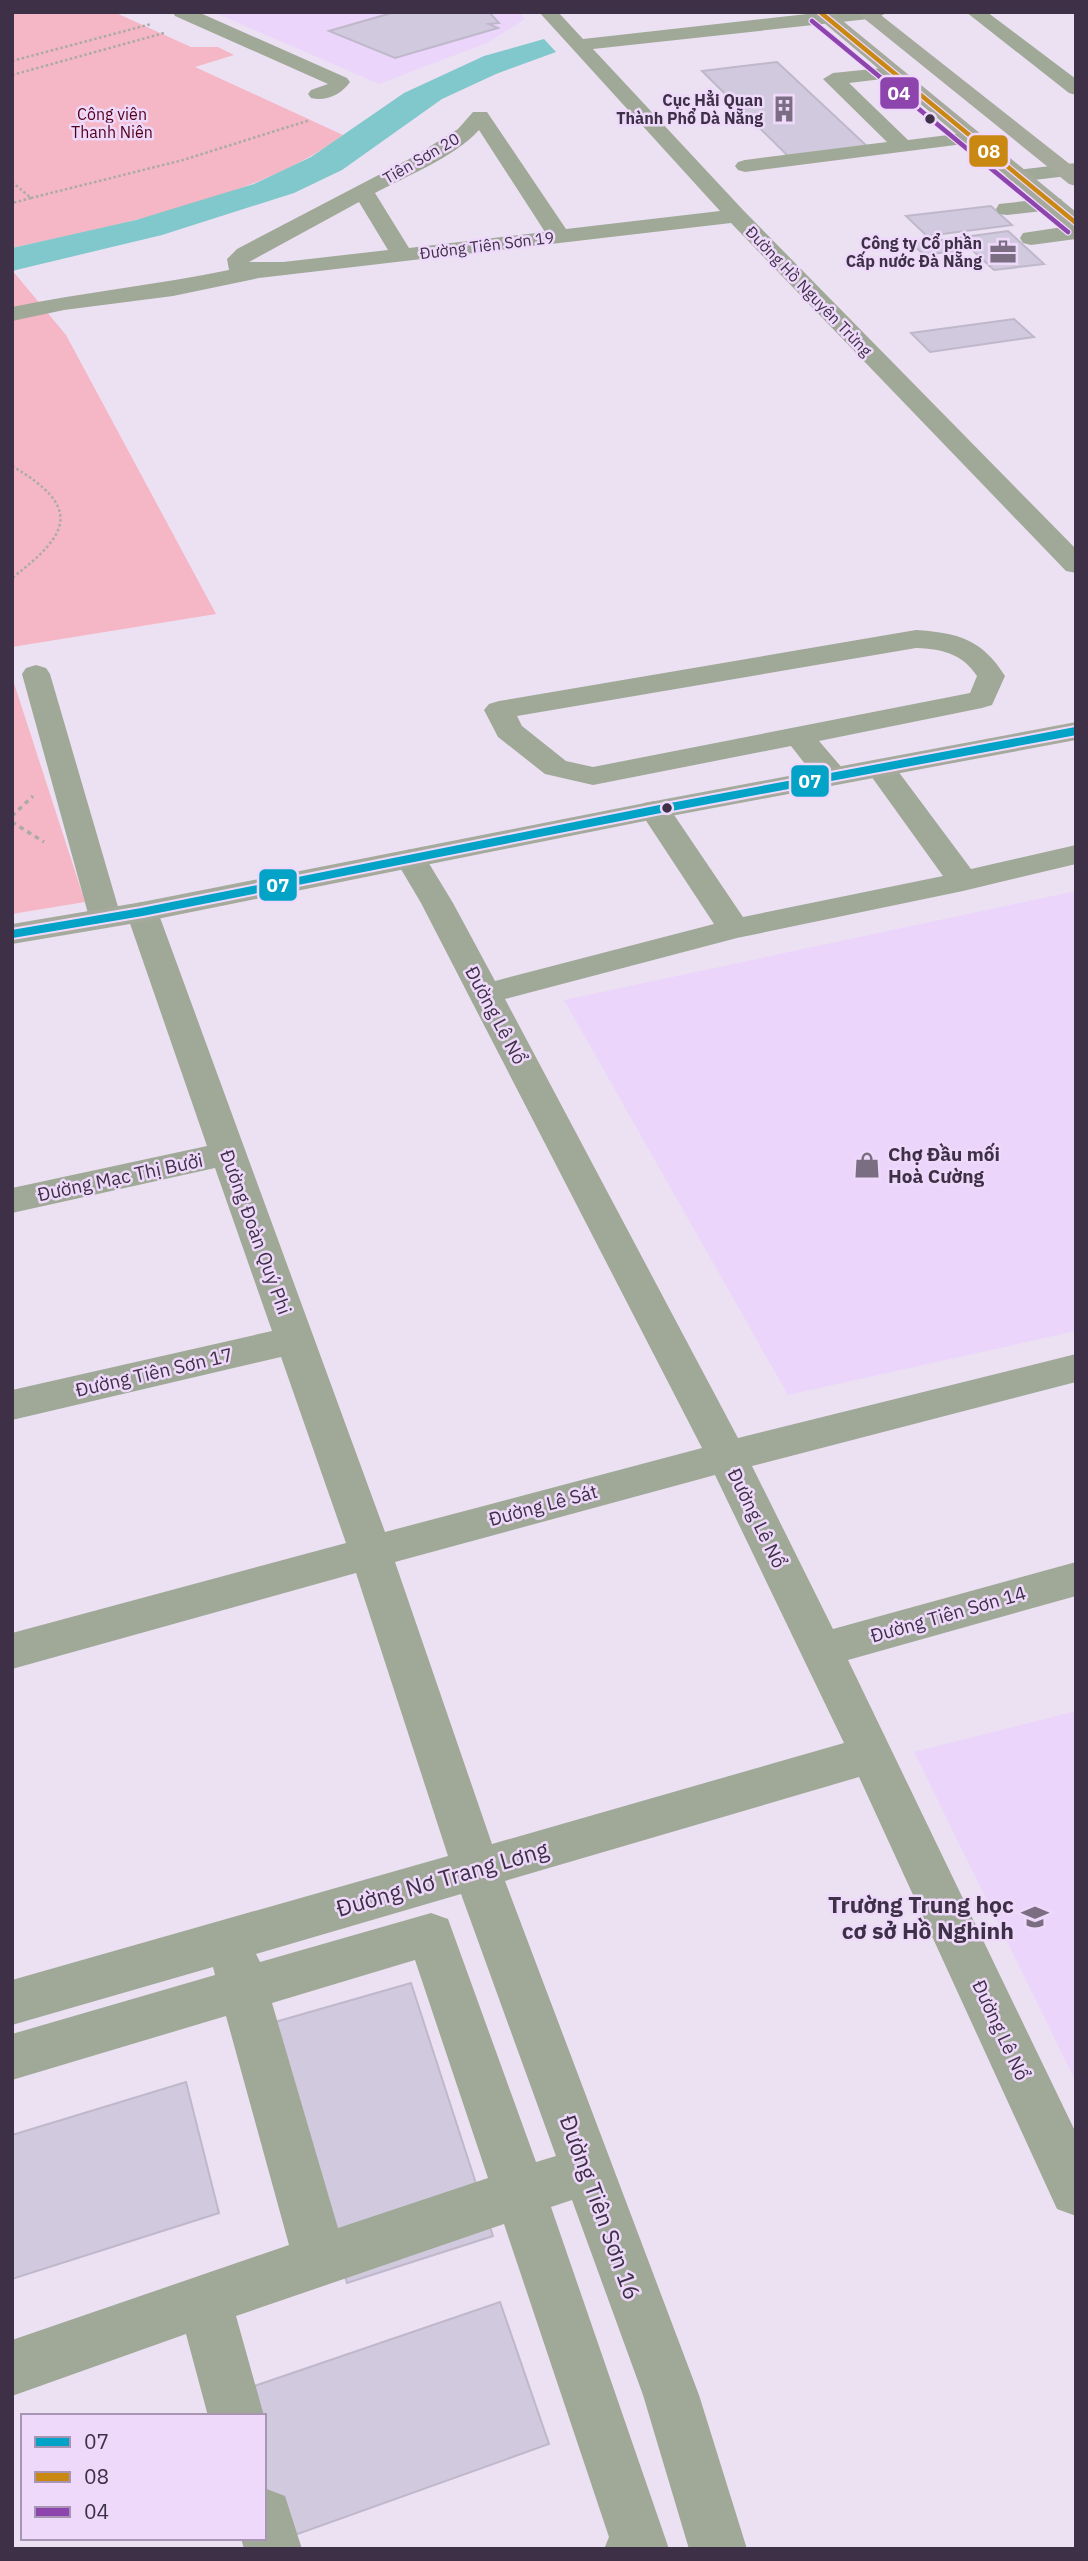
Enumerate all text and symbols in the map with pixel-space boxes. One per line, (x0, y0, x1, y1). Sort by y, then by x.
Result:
line badge: 04 (879, 76, 920, 110)
text: 04 (888, 81, 910, 105)
place label: Cục Hẳi Quan Thành Phổ Dà Nẵng (616, 90, 763, 128)
building icon: Cục Hẳi Quan Thành Phổ Dà Nẵng (769, 94, 799, 124)
park label: Công viên Thanh Niên (71, 104, 153, 142)
unlabelled marker (923, 112, 937, 126)
street label: Tiên Sơn 20 (379, 128, 463, 188)
line badge: 08 (968, 134, 1009, 168)
text: 08 (978, 139, 1000, 163)
street label: Đường Hồ Nguyên Trừng (742, 222, 877, 361)
street label: Đường Tiên Sơn 19 (419, 227, 555, 263)
place label: Công ty Cổ phần Cấp nước Đà Nẵng (846, 232, 982, 271)
office icon: Công ty Cổ phần Cấp nước Đà Nẵng (988, 237, 1018, 267)
line badge: 07 (790, 764, 830, 798)
text: 07 (799, 769, 821, 793)
unlabelled marker (660, 801, 674, 815)
line badge: 07 (258, 868, 298, 902)
text: 07 (267, 873, 289, 897)
street label: Đường Lê Nổ (460, 962, 532, 1068)
place label: Chợ Đầu mối Hoà Cường (888, 1142, 1000, 1188)
street label: Đường Đoàn Quý Phi (215, 1146, 297, 1318)
street label: Đường Mạc Thị Bưởi (35, 1148, 205, 1206)
shop icon: Chợ Đầu mối Hoà Cường (852, 1150, 882, 1180)
street label: Đường Tiên Sơn 17 (73, 1342, 235, 1402)
street label: Đường Lê Nổ (723, 1464, 791, 1572)
street label: Đường Lê Sát (486, 1479, 600, 1531)
street label: Đường Tiên Sơn 14 (867, 1580, 1029, 1648)
street label: Đường Nơ Trang Lơng (332, 1833, 552, 1923)
place label: Trường Trung học cơ sở Hồ Nghinh (828, 1889, 1014, 1945)
school or university icon: Trường Trung học cơ sở Hồ Nghinh (1020, 1902, 1050, 1932)
street label: Đường Lê Nổ (967, 1976, 1035, 2084)
street label: Đường Tiên Sơn 16 (554, 2111, 648, 2303)
legend (21, 2414, 266, 2540)
text: 07 (84, 2427, 109, 2455)
text: 08 (84, 2462, 109, 2490)
text: 04 (84, 2497, 109, 2525)

